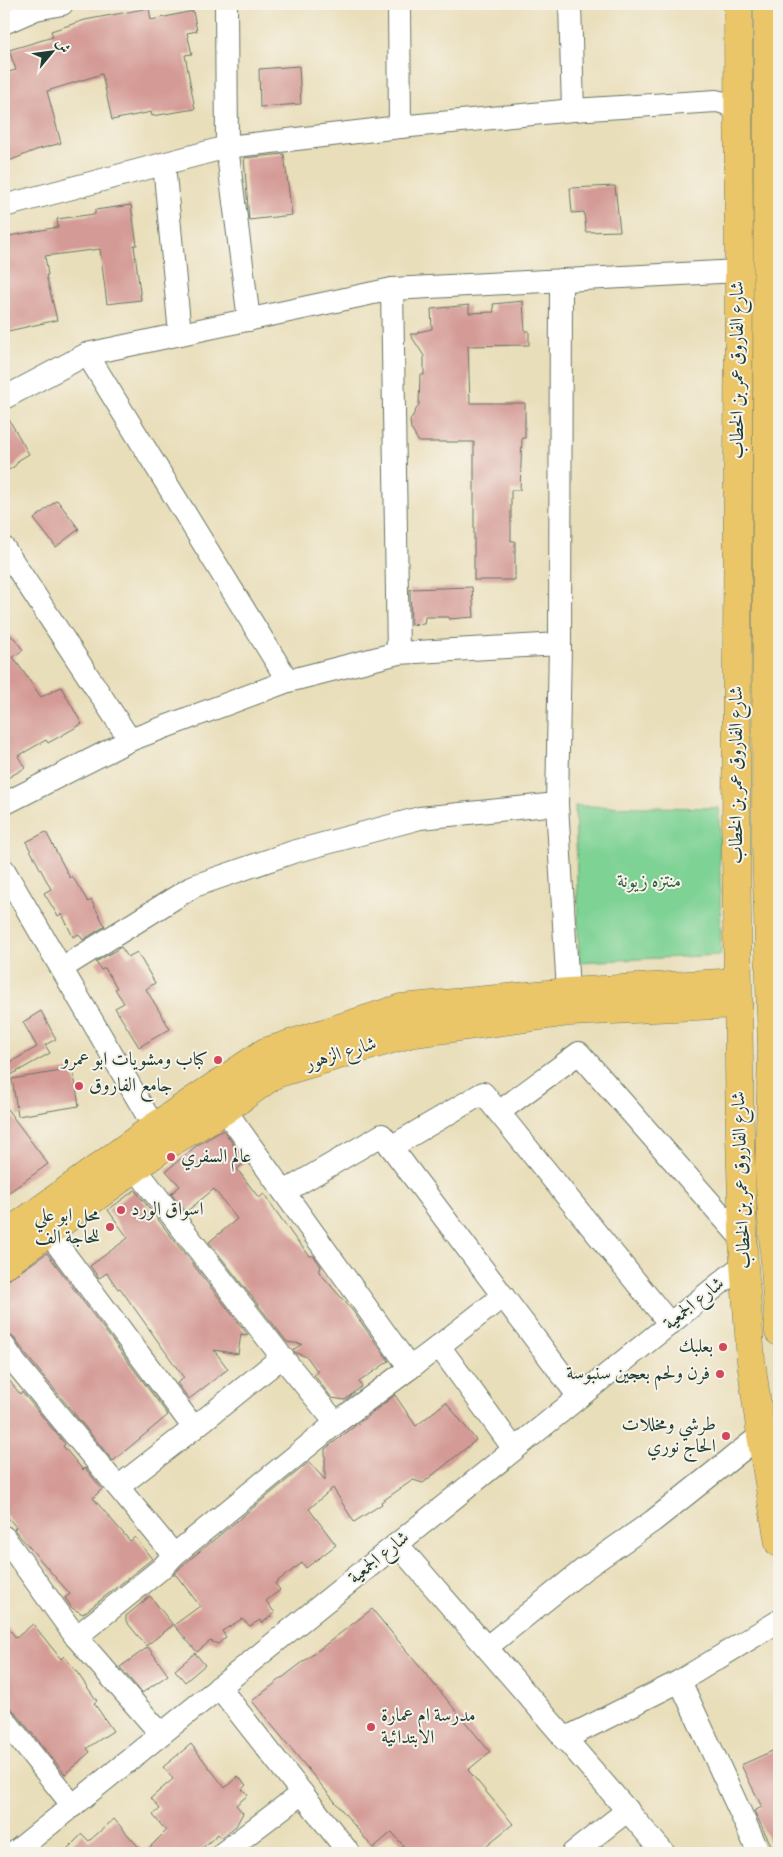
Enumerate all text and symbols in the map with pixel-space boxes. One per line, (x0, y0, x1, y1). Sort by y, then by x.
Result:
north arrow (28, 28, 78, 78)
text: ش (50, 36, 74, 57)
street label: شارع الفاروق عمر بن الخطاب (725, 281, 752, 459)
street label: شارع الفاروق عمر بن الخطاب (724, 686, 751, 864)
park label: منتزه زيونة (617, 869, 681, 895)
street label: شارع الزهور (300, 1031, 380, 1079)
place label: كباب ومشويات ابو عمرو (60, 1047, 208, 1073)
marker: كباب ومشويات ابو عمرو (212, 1054, 224, 1066)
place label: جامع الفاروق (89, 1073, 173, 1102)
marker: جامع الفاروق (73, 1080, 85, 1092)
street label: شارع الفاروق عمر بن الخطاب (726, 1091, 759, 1269)
place label: عالم السفري (181, 1144, 251, 1172)
marker: عالم السفري (165, 1151, 177, 1163)
place label: اسواق الورد (131, 1197, 204, 1223)
place label: محل ابو علي للحاجة الف (34, 1203, 100, 1251)
marker: اسواق الورد (115, 1204, 127, 1216)
marker: محل ابو علي للحاجة الف (104, 1221, 116, 1233)
street label: شارع الجمعية (658, 1271, 731, 1338)
place label: بعلبك (678, 1334, 713, 1360)
marker: بعلبك (717, 1341, 729, 1353)
place label: فرن ولحم بعجين سنبوسة (566, 1361, 710, 1391)
marker: فرن ولحم بعجين سنبوسة (714, 1368, 726, 1380)
place label: طرشي ومخللات الحاج نوري (622, 1412, 716, 1463)
marker: طرشي ومخللات الحاج نوري (720, 1430, 732, 1442)
street label: شارع الجمعية (343, 1525, 416, 1592)
place label: مدرسة ام عمارة الابتدائية (381, 1703, 476, 1751)
marker: مدرسة ام عمارة الابتدائية (365, 1721, 377, 1733)

